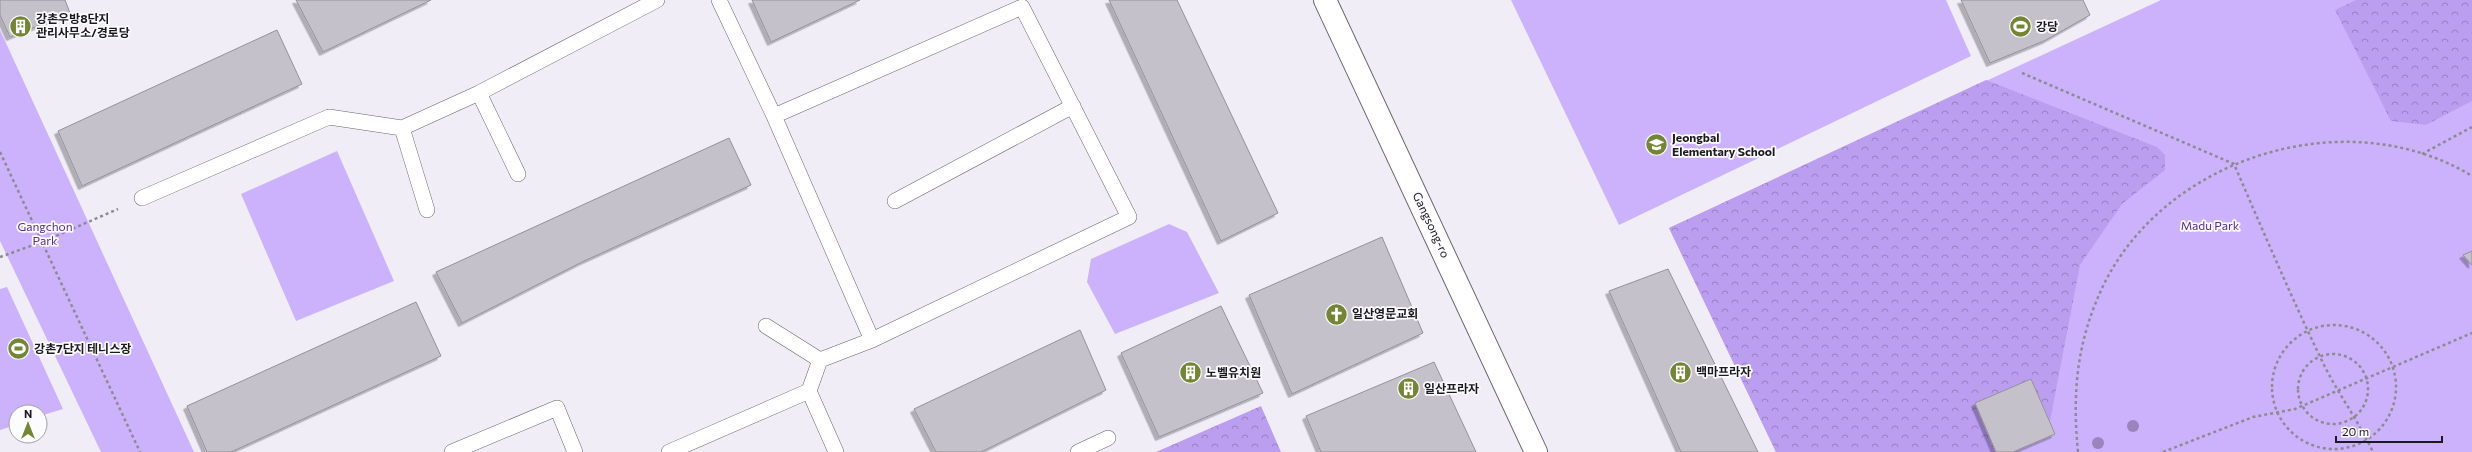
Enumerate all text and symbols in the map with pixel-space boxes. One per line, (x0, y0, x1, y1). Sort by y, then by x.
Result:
place label: 강촌우방8단지 관리사무소/경로당 (36, 11, 130, 39)
building icon: 강촌우방8단지 관리사무소/경로당 (8, 13, 34, 39)
sports icon: 강당 (2008, 14, 2034, 40)
place label: 강당 (2036, 19, 2058, 33)
place label: Jeongbal Elementary School (1672, 130, 1775, 158)
school or university icon: Jeongbal Elementary School (1644, 132, 1670, 158)
street label: Gangsong-ro (1411, 189, 1453, 260)
park label: Madu Park (2181, 218, 2240, 232)
park label: Gangchon Park (17, 219, 73, 247)
church icon: 일산영문교회 (1323, 301, 1349, 327)
place label: 일산영문교회 (1352, 306, 1418, 320)
sports icon: 강촌7단지 테니스장 (5, 336, 31, 362)
place label: 강촌7단지 테니스장 (34, 341, 131, 355)
building icon: 백마프라자 (1668, 359, 1694, 385)
building icon: 노벨유치원 (1178, 360, 1204, 386)
place label: 백마프라자 (1696, 364, 1751, 378)
place label: 노벨유치원 (1206, 365, 1261, 379)
building icon: 일산프라자 (1395, 376, 1421, 402)
place label: 일산프라자 (1424, 381, 1479, 395)
north arrow (8, 404, 48, 444)
text: N (24, 407, 32, 420)
scale bar (2336, 418, 2442, 444)
text: 20 m (2342, 424, 2369, 438)

